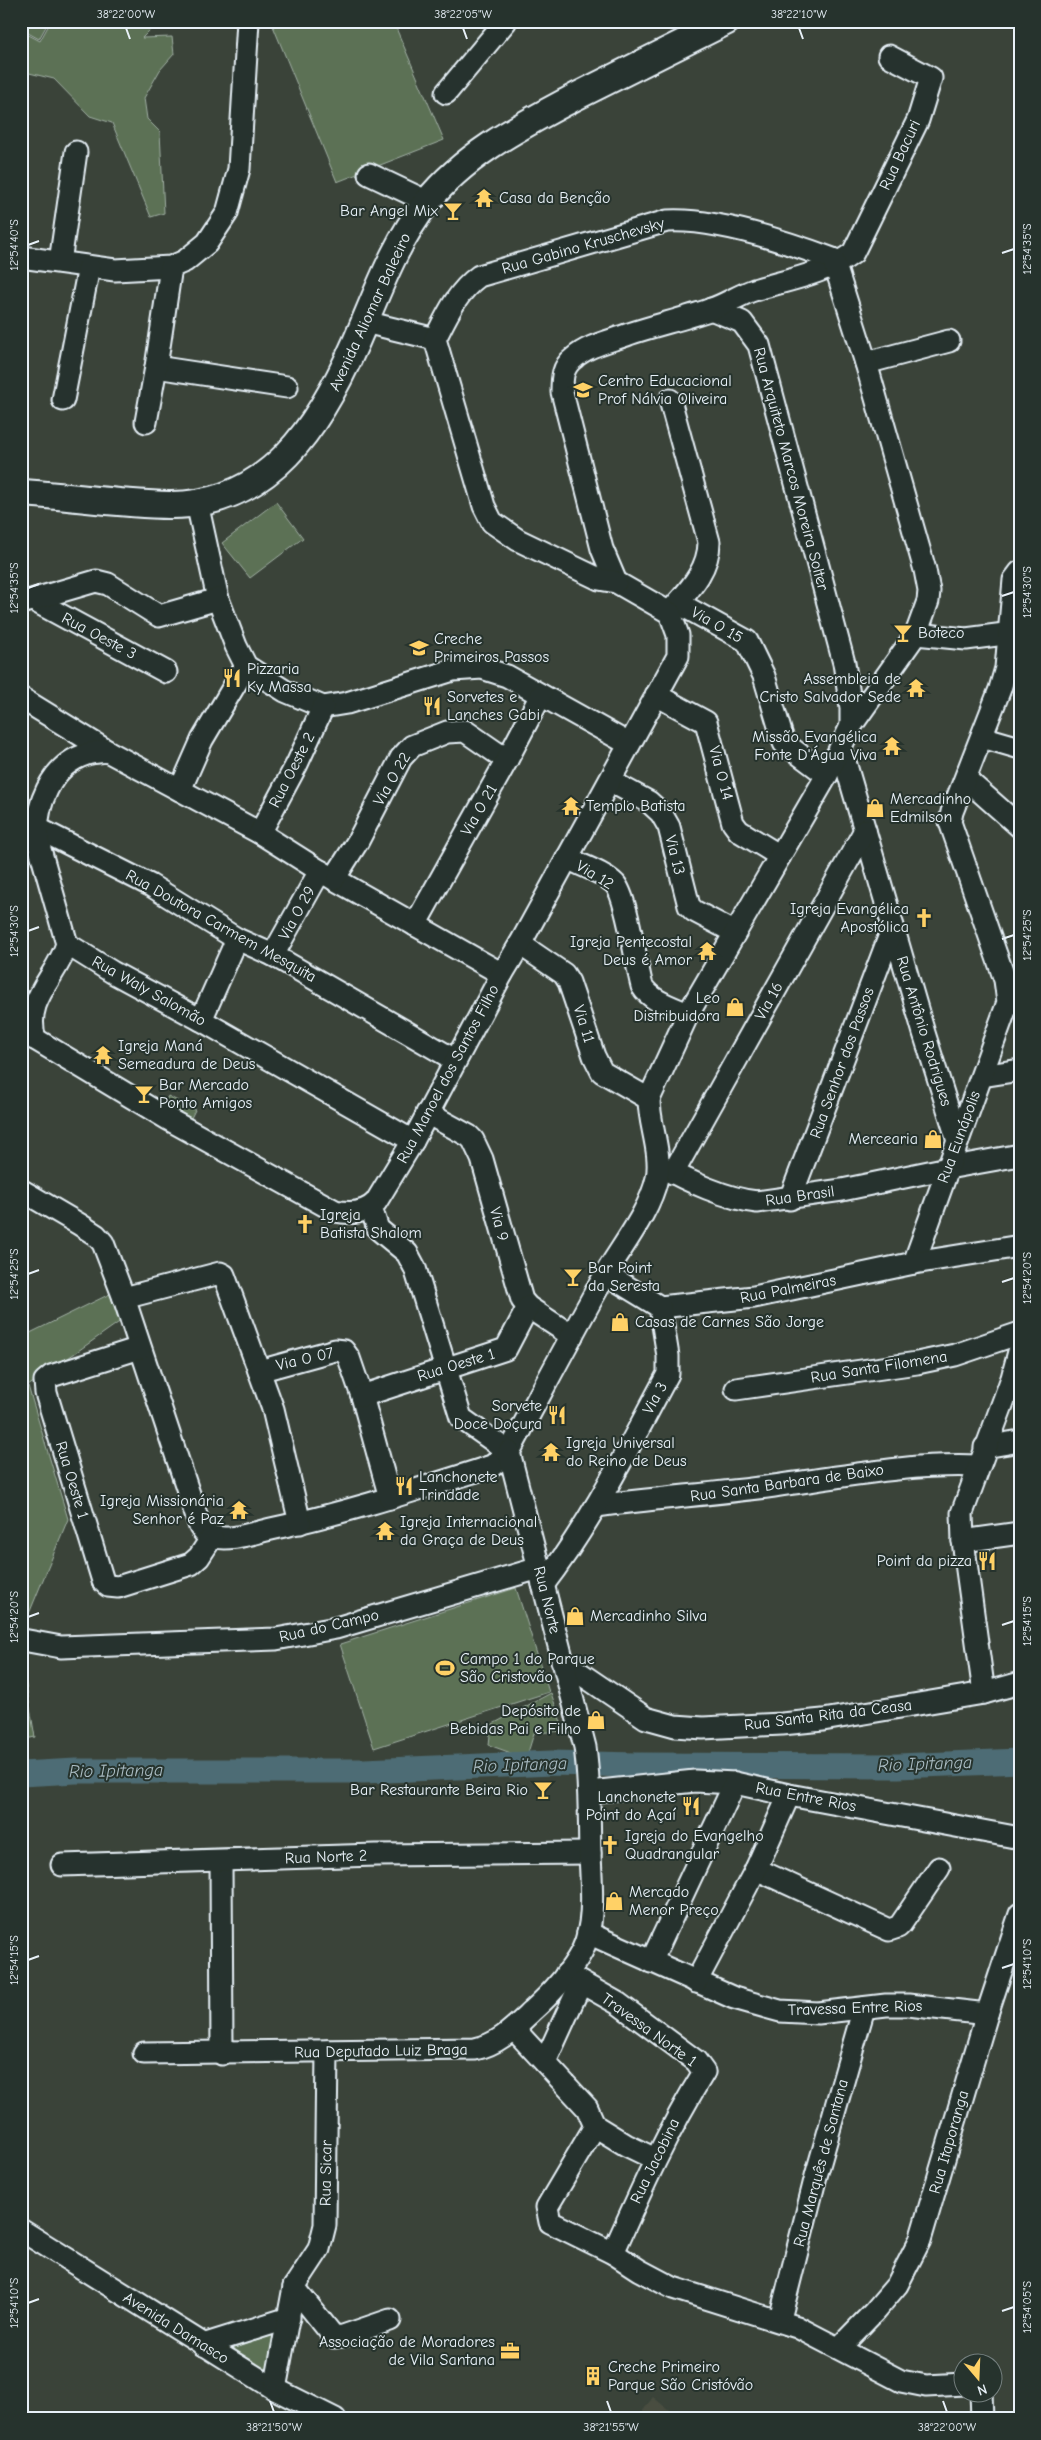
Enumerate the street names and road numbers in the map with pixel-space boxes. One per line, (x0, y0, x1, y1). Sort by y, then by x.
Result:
street label: Rua Bacuri (876, 117, 924, 193)
street label: Rua Gabino Kruschevsky (500, 214, 667, 278)
street label: Avenida Aliomar Baleeiro (325, 230, 415, 394)
street label: Rua Arquiteto Marcos Moreira Solter (750, 345, 832, 593)
street label: Via O 15 (688, 603, 746, 647)
street label: Rua Oeste 3 (59, 609, 139, 663)
street label: Rua Oeste 2 (265, 729, 319, 811)
street label: Via O 14 (705, 744, 737, 802)
street label: Via O 22 (370, 749, 414, 809)
street label: Via O 21 (457, 781, 501, 839)
street label: Via 13 (661, 833, 689, 877)
street label: Via 12 (573, 857, 617, 893)
street label: Rua Doutora Carmem Mesquita (123, 866, 319, 986)
street label: Via O 29 (275, 883, 319, 943)
street label: Rua Waly Salomão (89, 952, 209, 1030)
street label: Rua Antônio Rodrigues (893, 954, 956, 1109)
street label: Via 16 (751, 979, 787, 1023)
street label: Rua Manoel dos Santos Filho (393, 982, 503, 1166)
street label: Rua Senhor dos Passos (806, 985, 878, 1141)
street label: Via 11 (570, 1003, 598, 1045)
street label: Rua Eunápolis (934, 1088, 984, 1186)
street label: Rua Brasil (764, 1182, 836, 1210)
street label: Via 9 (486, 1205, 512, 1243)
street label: Rua Palmeiras (739, 1271, 838, 1307)
street label: Via O 07 (274, 1344, 336, 1374)
street label: Rua Oeste 1 (415, 1345, 497, 1385)
street label: Rua Santa Filomena (809, 1347, 949, 1387)
street label: Via 3 (639, 1379, 671, 1417)
street label: Rua Oeste 1 (52, 1439, 92, 1521)
street label: Rua Santa Barbara de Baixo (689, 1460, 885, 1506)
street label: Rua Norte (530, 1564, 564, 1636)
street label: Rua do Campo (277, 1606, 381, 1646)
street label: Rua Santa Rita da Ceasa (743, 1696, 913, 1734)
street label: Rua Entre Rios (754, 1778, 858, 1816)
street label: Rua Norte 2 (284, 1847, 368, 1867)
street label: Travessa Norte 1 (598, 1989, 700, 2071)
street label: Travessa Entre Rios (787, 1997, 923, 2019)
street label: Rua Deputado Luiz Braga (294, 2040, 468, 2062)
street label: Rua Marquês de Santana (790, 2077, 852, 2249)
street label: Rua Itaporanga (926, 2088, 972, 2196)
street label: Rua Jacobina (627, 2116, 683, 2206)
street label: Rua Sicar (316, 2139, 336, 2206)
street label: Avenida Damasco (120, 2288, 232, 2368)

